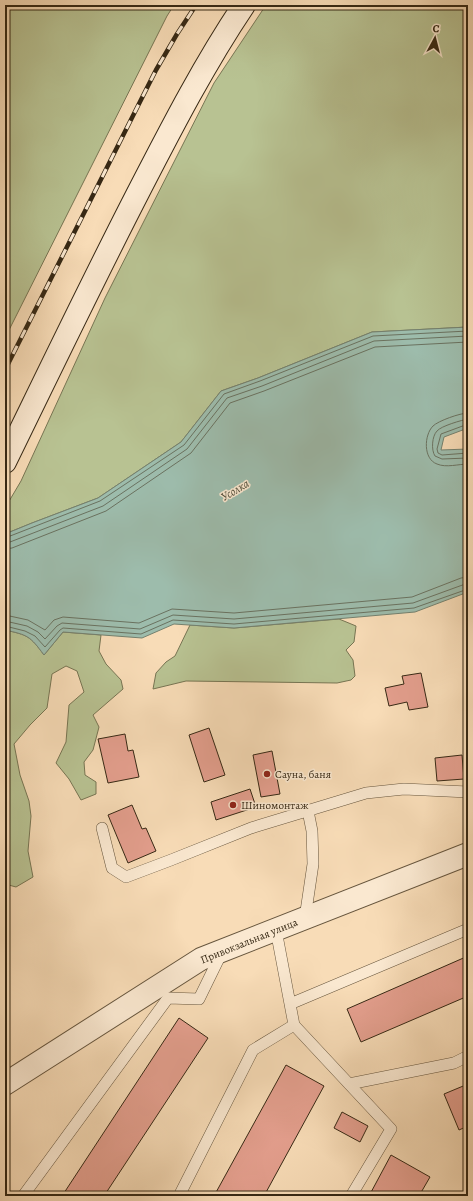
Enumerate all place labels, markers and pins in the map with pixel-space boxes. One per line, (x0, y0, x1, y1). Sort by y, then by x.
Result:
place label: Сауна, баня (275, 767, 331, 782)
marker: Сауна, баня (262, 769, 272, 779)
place label: Шиномонтаж (241, 798, 309, 813)
marker: Шиномонтаж (228, 800, 238, 810)

